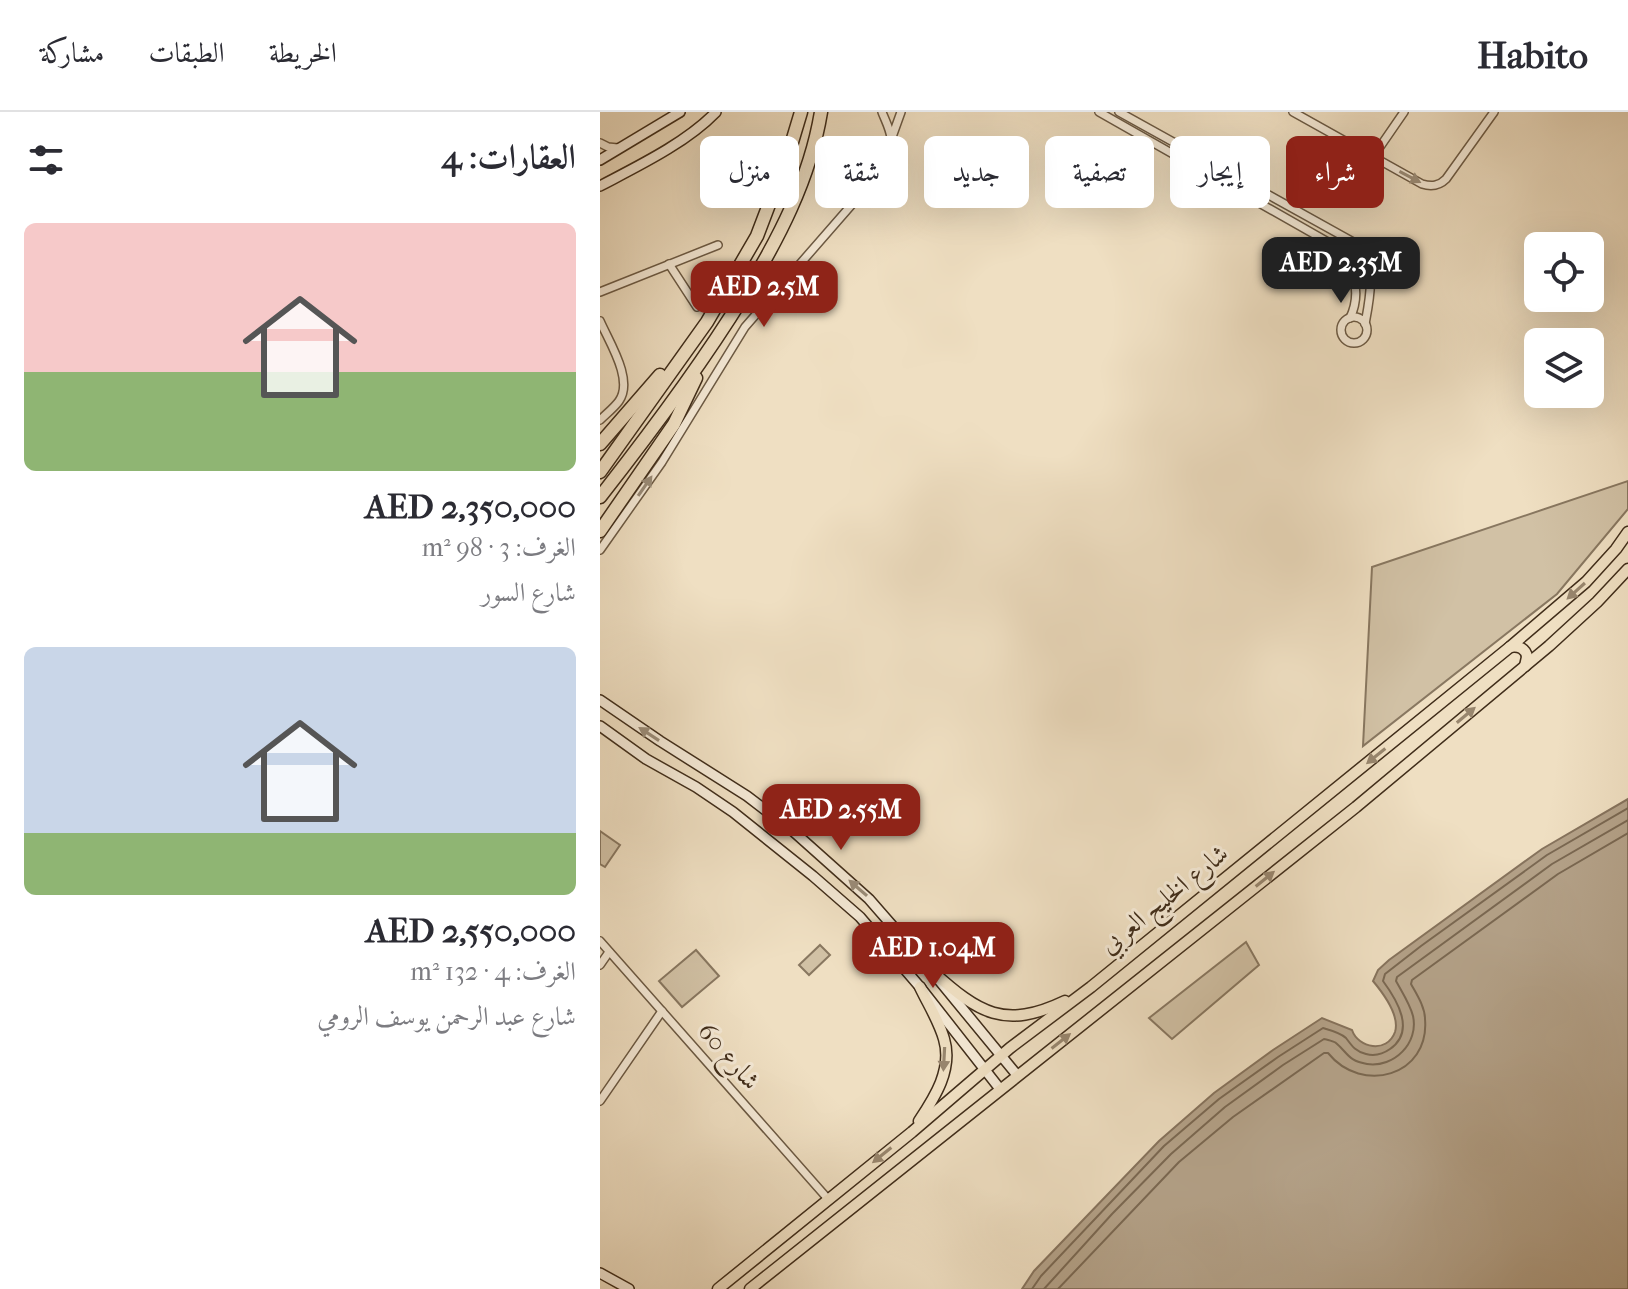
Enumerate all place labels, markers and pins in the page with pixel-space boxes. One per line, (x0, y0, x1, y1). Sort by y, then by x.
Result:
pin: AED 2.35M (1249, 237, 1433, 305)
pin: AED 2.5M (681, 261, 847, 329)
pin: AED 2.55M (749, 784, 933, 852)
pin: AED 1.04M (841, 922, 1025, 990)

